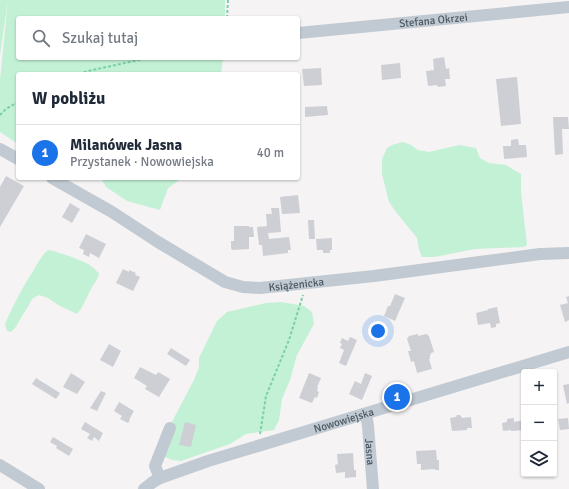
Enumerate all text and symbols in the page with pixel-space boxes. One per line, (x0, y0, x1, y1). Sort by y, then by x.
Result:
street label: Stefana Okrzei (398, 10, 468, 30)
search box (16, 16, 300, 60)
icon: search (30, 27, 52, 49)
text: Szukaj tutaj (62, 29, 138, 47)
text: W pobliżu (32, 88, 105, 109)
text: Milanówek Jasna (70, 136, 182, 154)
text: 1 (41, 145, 49, 161)
text: 40 m (257, 145, 284, 161)
text: Przystanek · Nowowiejska (70, 154, 214, 170)
street label: Książenicka (268, 275, 325, 294)
your location (368, 321, 388, 341)
map controls (521, 369, 557, 477)
button: + (521, 369, 557, 405)
pin: 1 (384, 382, 410, 412)
street label: Nowowiejska (312, 405, 376, 435)
button: − (521, 405, 557, 441)
street label: Jasna (363, 438, 378, 466)
button: layers (521, 441, 557, 477)

